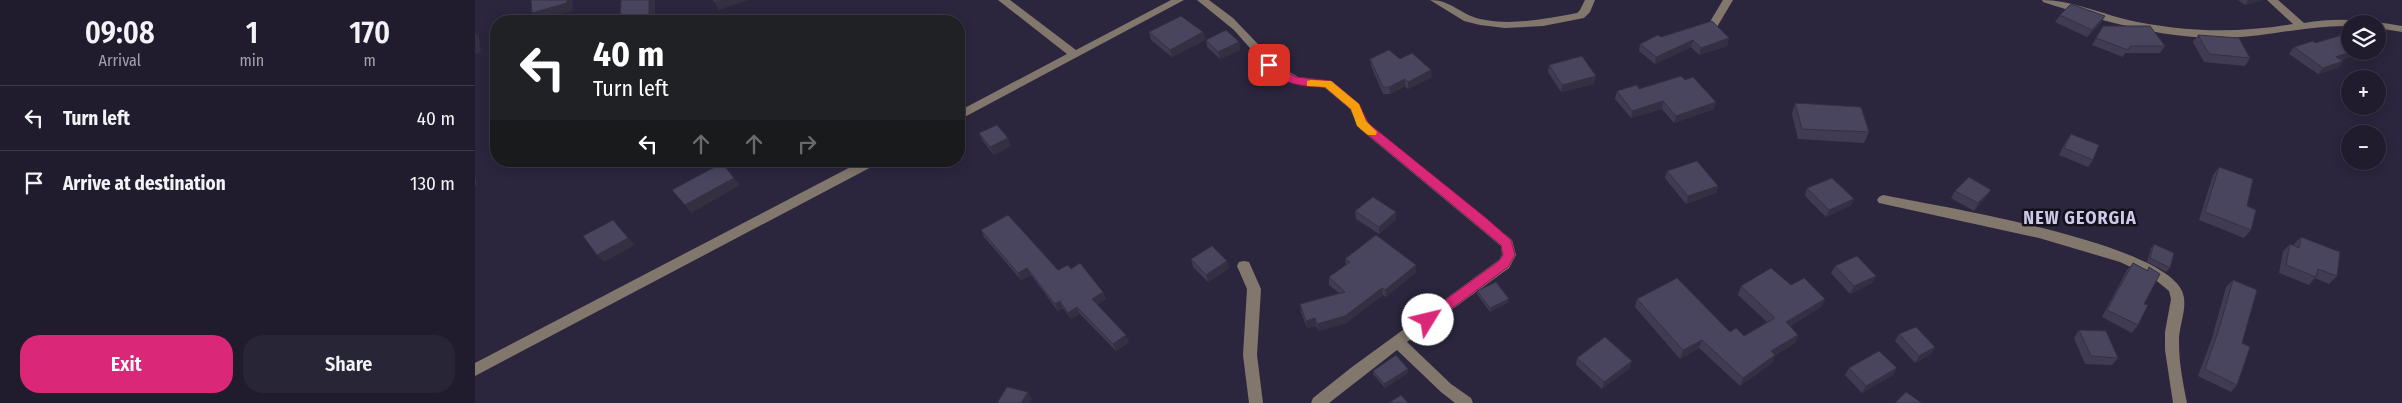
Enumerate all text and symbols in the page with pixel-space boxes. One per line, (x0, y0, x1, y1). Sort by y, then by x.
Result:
text: 09:08 (85, 15, 155, 51)
text: 1 (246, 15, 258, 51)
text: 170 (349, 15, 390, 51)
map controls (2341, 15, 2386, 170)
button: layers (2341, 15, 2386, 60)
text: 40 m (593, 33, 664, 75)
icon: left (510, 35, 575, 100)
pin (1248, 44, 1290, 86)
text: Arrival (99, 51, 141, 70)
text: min (240, 51, 264, 70)
text: m (363, 51, 376, 70)
icon: arrive (1255, 51, 1283, 79)
button: + (2341, 70, 2386, 115)
text: Turn left (593, 75, 669, 102)
icon: left (20, 104, 48, 132)
text: Turn left (63, 107, 130, 130)
text: 40 m (417, 107, 455, 130)
button: − (2341, 125, 2386, 170)
icon: left (634, 130, 662, 158)
icon: ahead (687, 130, 715, 158)
icon: ahead (740, 130, 768, 158)
icon: right (793, 130, 821, 158)
icon: arrive (20, 169, 48, 197)
text: Arrive at destination (63, 172, 226, 195)
text: 130 m (410, 172, 455, 195)
district label: NEW GEORGIA (2023, 207, 2137, 229)
position arrow (1401, 293, 1453, 345)
button: Exit (20, 335, 233, 393)
button: Share (243, 335, 455, 393)

